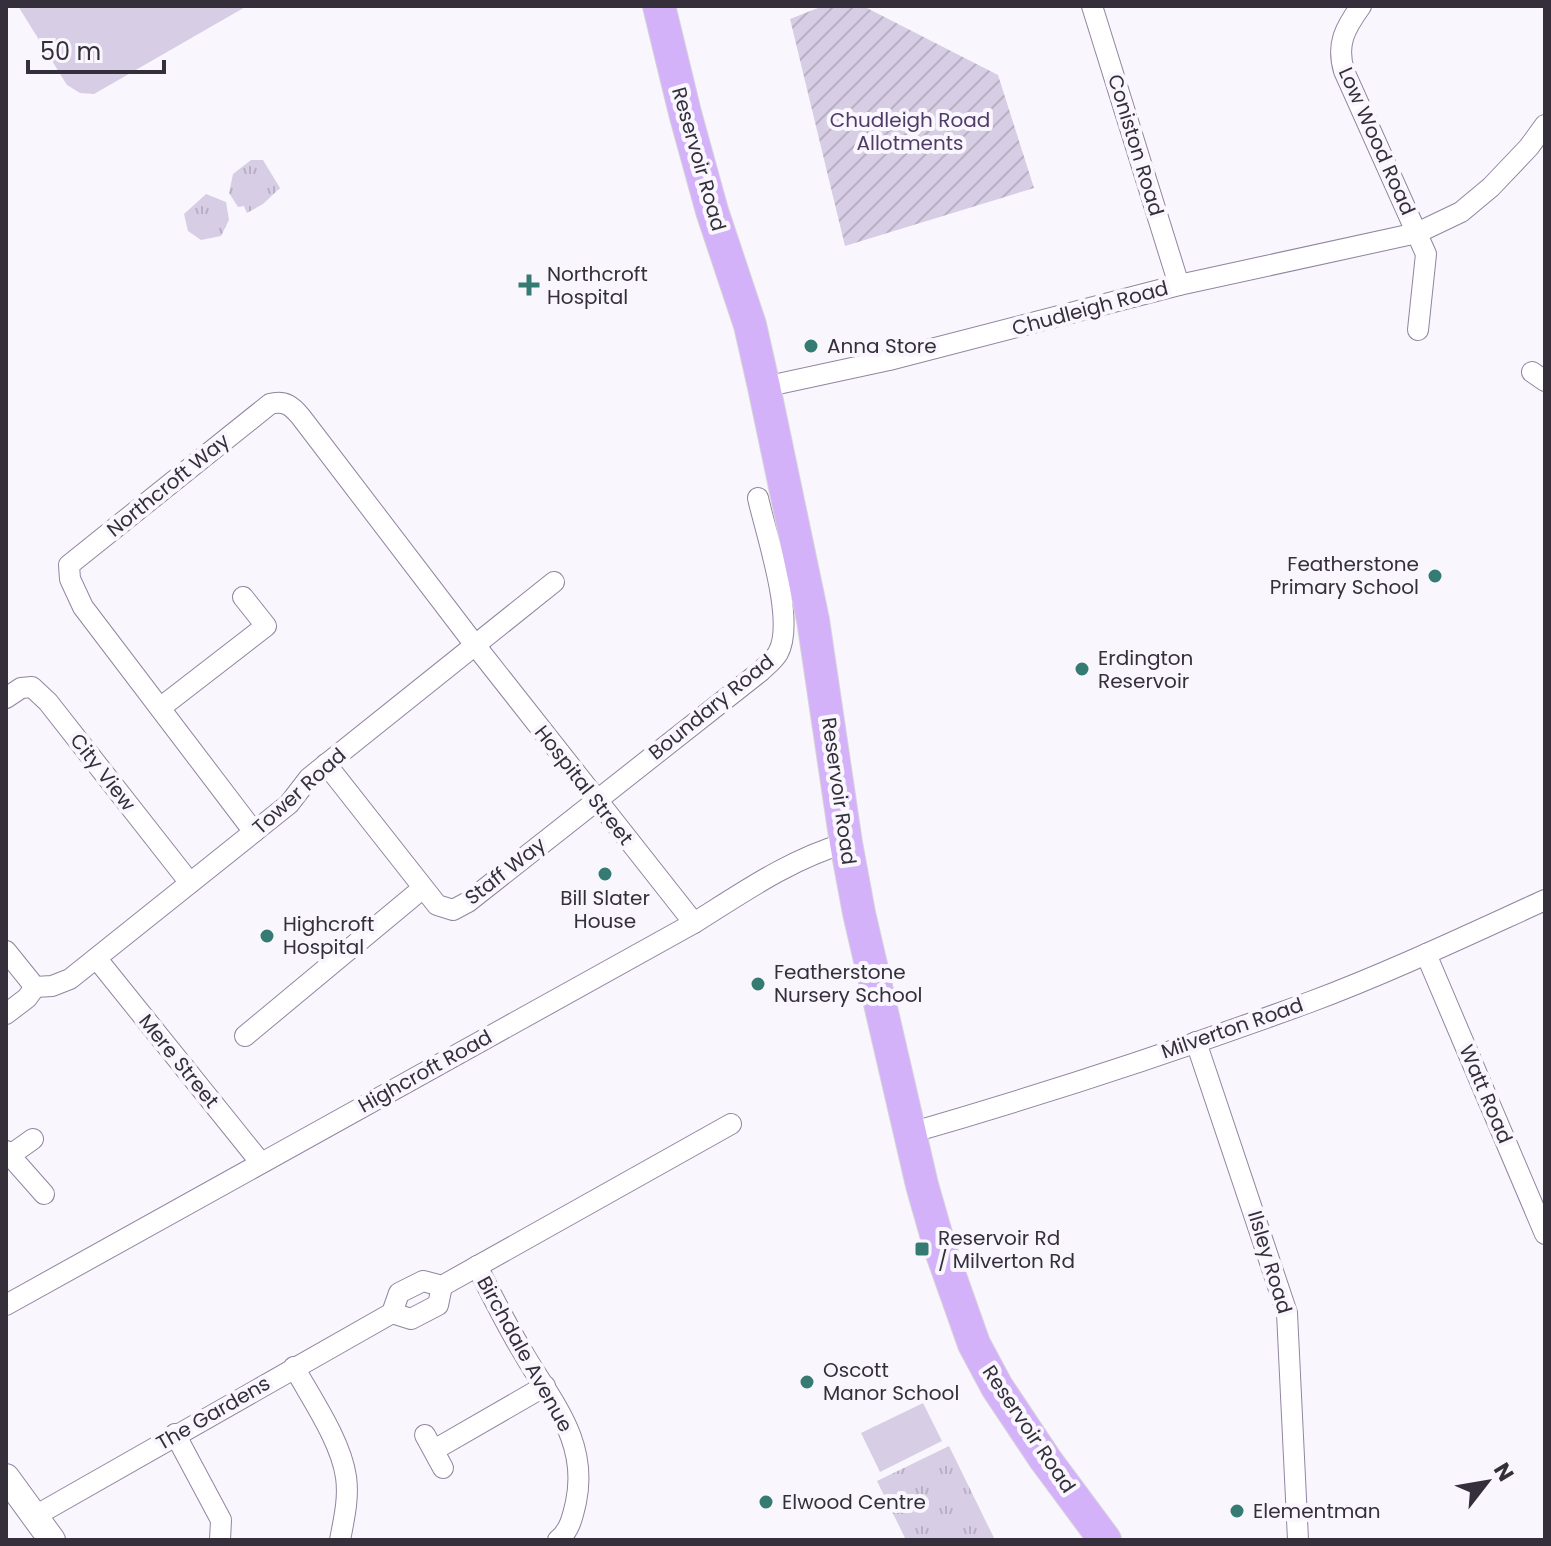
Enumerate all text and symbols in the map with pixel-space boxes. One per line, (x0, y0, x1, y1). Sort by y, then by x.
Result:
scale bar (28, 24, 164, 74)
text: 50 m (40, 35, 101, 68)
street label: Low Wood Road (1332, 63, 1422, 219)
street label: Coniston Road (1101, 71, 1171, 219)
street label: Reservoir Road (665, 84, 733, 234)
park label: Chudleigh Road Allotments (830, 106, 990, 157)
place label: Northcroft Hospital (547, 260, 648, 311)
marker: Northcroft Hospital (518, 274, 540, 296)
street label: Chudleigh Road (1009, 274, 1171, 342)
place label: Anna Store (827, 332, 937, 360)
marker: Anna Store (802, 337, 820, 355)
street label: Northcroft Way (101, 427, 235, 543)
place label: Featherstone Primary School (1270, 550, 1419, 601)
marker: Featherstone Primary School (1426, 567, 1444, 585)
place label: Erdington Reservoir (1098, 644, 1193, 695)
street label: Boundary Road (642, 648, 780, 766)
marker: Erdington Reservoir (1073, 660, 1091, 678)
street label: Reservoir Road (815, 715, 863, 867)
street label: Hospital Street (528, 719, 640, 851)
street label: City View (64, 727, 143, 817)
street label: Tower Road (246, 741, 352, 841)
street label: Staff Way (459, 831, 551, 911)
marker: Bill Slater House (596, 865, 614, 883)
place label: Bill Slater House (560, 884, 650, 935)
place label: Highcroft Hospital (283, 910, 374, 961)
marker: Highcroft Hospital (258, 927, 276, 945)
place label: Featherstone Nursery School (774, 958, 922, 1009)
marker: Featherstone Nursery School (749, 975, 767, 993)
street label: Milverton Road (1157, 991, 1307, 1065)
street label: Mere Street (132, 1008, 226, 1114)
street label: Highcroft Road (353, 1023, 497, 1119)
street label: Watt Road (1453, 1040, 1519, 1148)
street label: Ilsley Road (1241, 1207, 1299, 1317)
place label: Reservoir Rd / Milverton Rd (938, 1224, 1075, 1275)
marker: Reservoir Rd / Milverton Rd (913, 1240, 931, 1258)
street label: Birchdale Avenue (470, 1271, 580, 1437)
place label: Oscott Manor School (823, 1356, 959, 1407)
street label: Reservoir Road (976, 1360, 1082, 1498)
street label: The Gardens (151, 1369, 275, 1457)
marker: Oscott Manor School (798, 1373, 816, 1391)
north arrow (1447, 1442, 1527, 1522)
text: N (1486, 1457, 1521, 1487)
place label: Elwood Centre (782, 1488, 926, 1516)
marker: Elwood Centre (757, 1493, 775, 1511)
place label: Elementman (1253, 1497, 1381, 1525)
marker: Elementman (1228, 1502, 1246, 1520)

